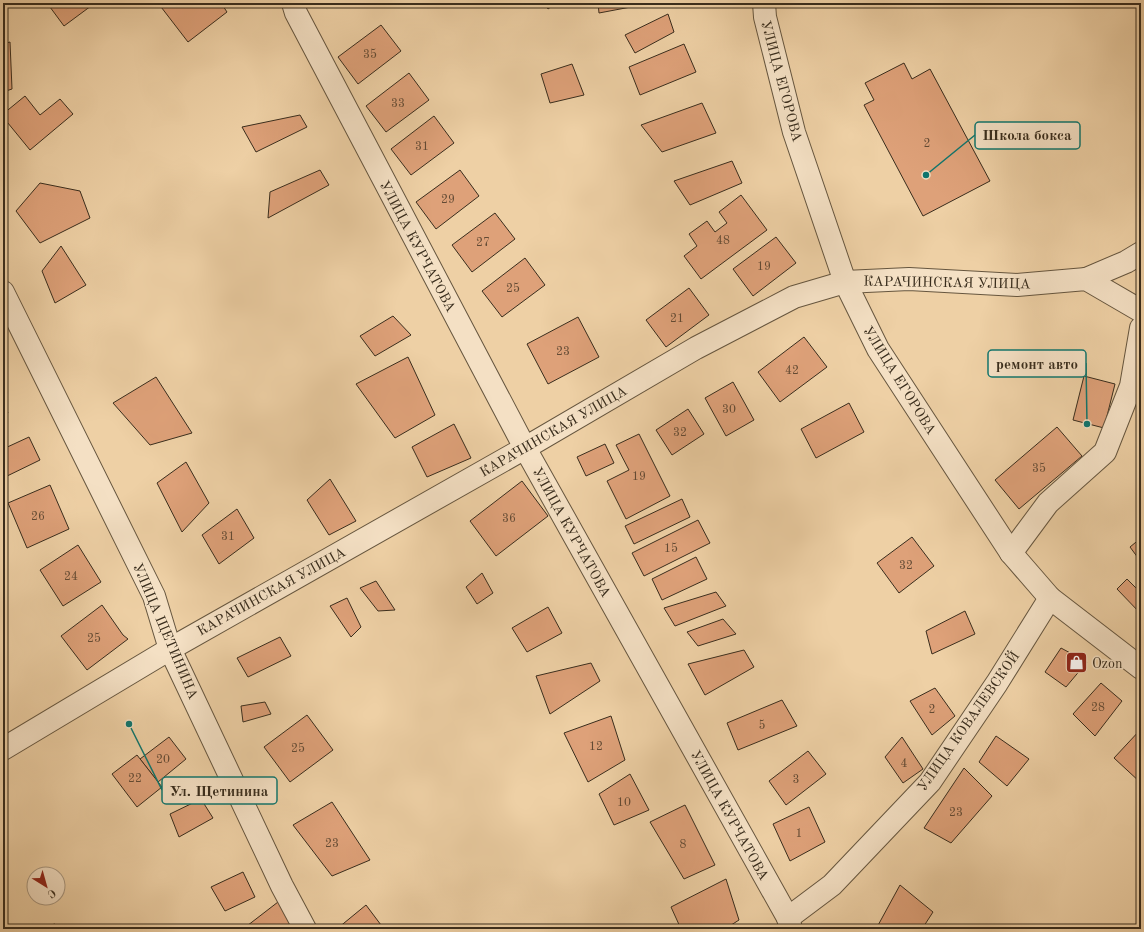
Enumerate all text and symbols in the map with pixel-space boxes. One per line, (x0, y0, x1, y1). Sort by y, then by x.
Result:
street label: УЛИЦА ЕГОРОВА (758, 19, 804, 144)
house number: 35 (363, 48, 377, 61)
house number: 33 (391, 98, 405, 110)
callout: Школа бокса (975, 122, 1080, 149)
text: Школа бокса (982, 129, 1072, 144)
house number: 2 (924, 138, 930, 150)
house number: 31 (415, 141, 429, 153)
street label: УЛИЦА КУРЧАТОВА (377, 179, 458, 315)
house number: 29 (441, 194, 455, 206)
house number: 48 (716, 235, 730, 247)
house number: 27 (476, 237, 490, 249)
house number: 19 (757, 261, 771, 273)
street label: КАРАЧИНСКАЯ УЛИЦА (863, 275, 1031, 291)
house number: 25 (506, 282, 520, 295)
house number: 21 (670, 313, 684, 325)
street label: УЛИЦА ЕГОРОВА (860, 324, 938, 437)
house number: 23 (556, 346, 570, 358)
callout: ремонт авто (988, 350, 1086, 377)
text: ремонт авто (996, 358, 1078, 373)
house number: 42 (785, 365, 799, 377)
street label: КАРАЧИНСКАЯ УЛИЦА (478, 384, 630, 480)
house number: 30 (722, 404, 736, 416)
house number: 32 (673, 427, 687, 439)
house number: 35 (1032, 462, 1046, 475)
street label: УЛИЦА КУРЧАТОВА (530, 465, 613, 600)
house number: 19 (632, 471, 646, 483)
house number: 26 (31, 511, 45, 523)
house number: 36 (502, 513, 516, 525)
house number: 31 (221, 531, 235, 543)
house number: 15 (664, 542, 678, 555)
street label: КАРАЧИНСКАЯ УЛИЦА (195, 545, 348, 639)
house number: 32 (899, 560, 913, 572)
street label: УЛИЦА ЩЕТИНИНА (130, 561, 200, 702)
house number: 24 (64, 571, 78, 583)
house number: 25 (87, 632, 101, 645)
street label: УЛИЦА КОВАЛЕВСКОЙ (912, 647, 1023, 794)
shop icon: Ozon (1064, 650, 1090, 676)
place label: Ozon (1092, 657, 1123, 671)
house number: 28 (1091, 702, 1105, 714)
house number: 2 (929, 704, 935, 716)
house number: 5 (759, 719, 766, 732)
house number: 12 (589, 741, 603, 753)
house number: 25 (291, 742, 305, 755)
street label: УЛИЦА КУРЧАТОВА (688, 748, 771, 883)
house number: 20 (156, 754, 170, 766)
house number: 4 (901, 758, 908, 770)
house number: 22 (128, 773, 142, 785)
house number: 3 (793, 774, 799, 786)
callout: Ул. Щетинина (162, 777, 277, 804)
text: Ул. Щетинина (170, 785, 269, 800)
house number: 10 (617, 797, 631, 809)
house number: 23 (949, 807, 963, 819)
house number: 1 (796, 828, 802, 840)
house number: 23 (325, 838, 339, 850)
house number: 8 (680, 839, 687, 851)
north arrow (26, 866, 66, 906)
text: С (45, 886, 57, 899)

